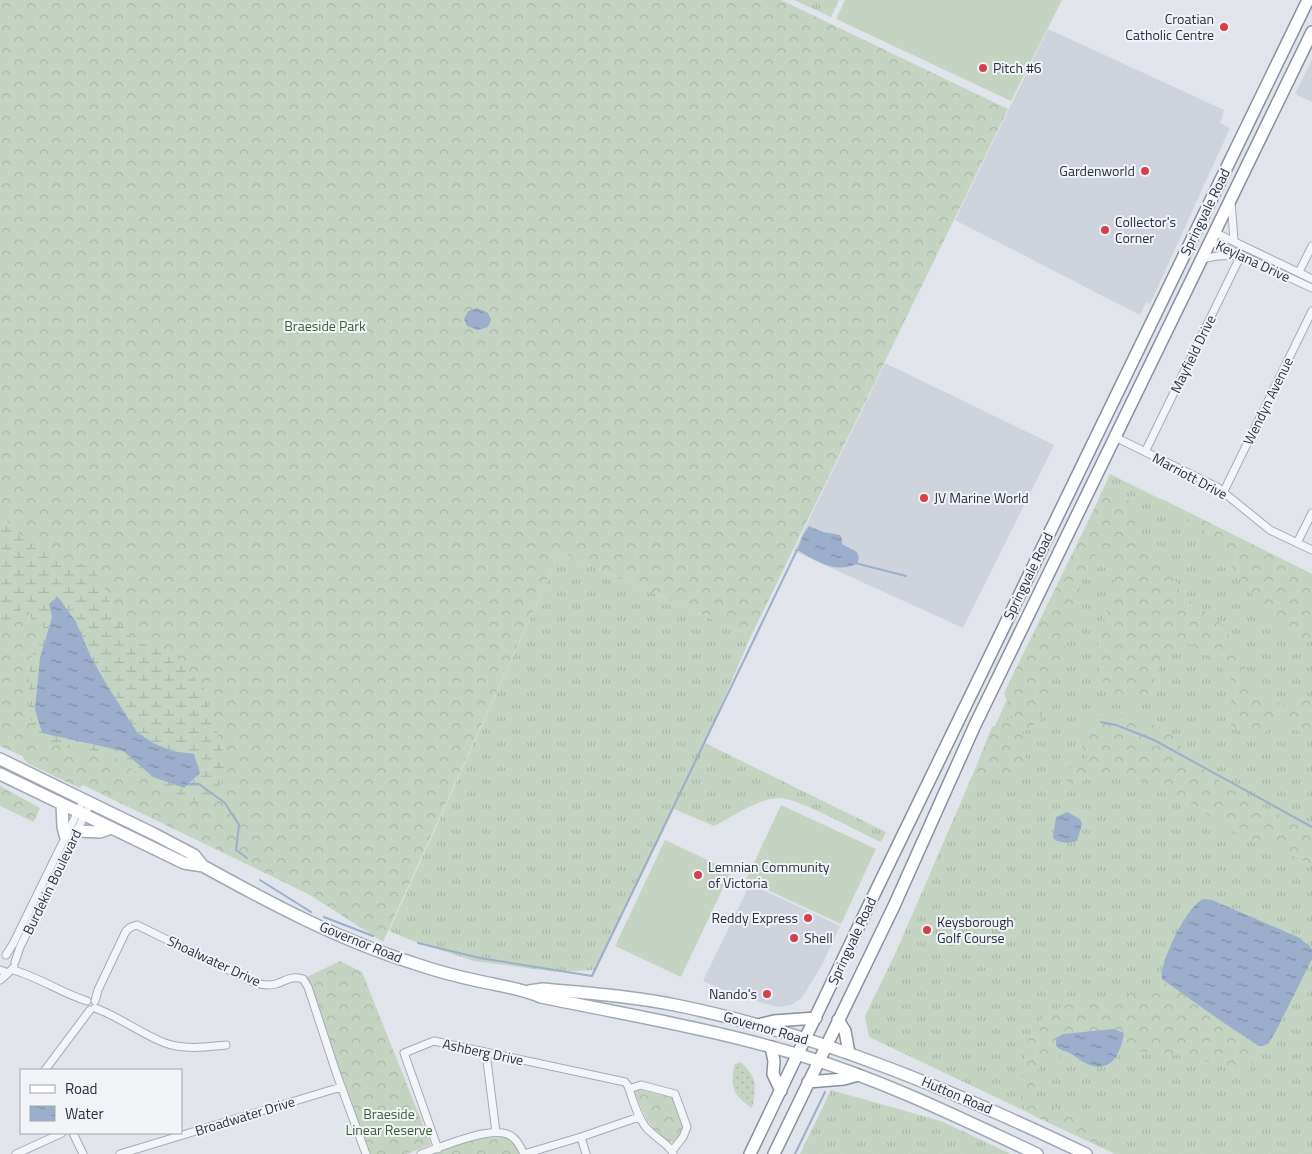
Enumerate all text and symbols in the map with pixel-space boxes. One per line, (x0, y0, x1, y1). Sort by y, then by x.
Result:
place label: Croatian Catholic Centre (1125, 8, 1214, 45)
marker: Croatian Catholic Centre (1218, 21, 1230, 33)
place label: Pitch #6 (993, 57, 1042, 78)
marker: Pitch #6 (977, 62, 989, 74)
place label: Gardenworld (1059, 160, 1135, 181)
marker: Gardenworld (1139, 165, 1151, 177)
street label: Springvale Road (1174, 165, 1235, 259)
place label: Collector's Corner (1115, 211, 1176, 248)
marker: Collector's Corner (1099, 224, 1111, 236)
street label: Keylana Drive (1213, 234, 1294, 287)
street label: Mayfield Drive (1165, 311, 1221, 396)
park label: Braeside Park (284, 315, 366, 336)
street label: Wendyn Avenue (1237, 353, 1298, 448)
street label: Marriott Drive (1149, 447, 1232, 504)
place label: JV Marine World (934, 487, 1029, 508)
marker: JV Marine World (918, 492, 930, 504)
street label: Springvale Road (997, 529, 1058, 623)
street label: Burdekin Boulevard (17, 826, 86, 938)
place label: Lemnian Community of Victoria (708, 856, 830, 893)
marker: Lemnian Community of Victoria (692, 869, 704, 881)
street label: Springvale Road (822, 893, 881, 988)
place label: Reddy Express (712, 907, 798, 928)
place label: Keysborough Golf Course (937, 911, 1014, 948)
marker: Reddy Express (802, 912, 814, 924)
street label: Governor Road (317, 915, 406, 968)
marker: Keysborough Golf Course (921, 924, 933, 936)
place label: Shell (804, 927, 833, 948)
street label: Shoalwater Drive (164, 930, 264, 991)
marker: Shell (788, 932, 800, 944)
place label: Nando's (709, 983, 757, 1004)
marker: Nando's (761, 988, 773, 1000)
street label: Governor Road (721, 1005, 811, 1050)
street label: Ashberg Drive (441, 1033, 526, 1070)
legend (20, 1069, 182, 1134)
street label: Hutton Road (919, 1070, 996, 1119)
text: Road (65, 1077, 97, 1100)
street label: Broadwater Drive (192, 1090, 297, 1141)
text: Water (65, 1102, 104, 1125)
park label: Braeside Linear Reserve (346, 1103, 432, 1140)

